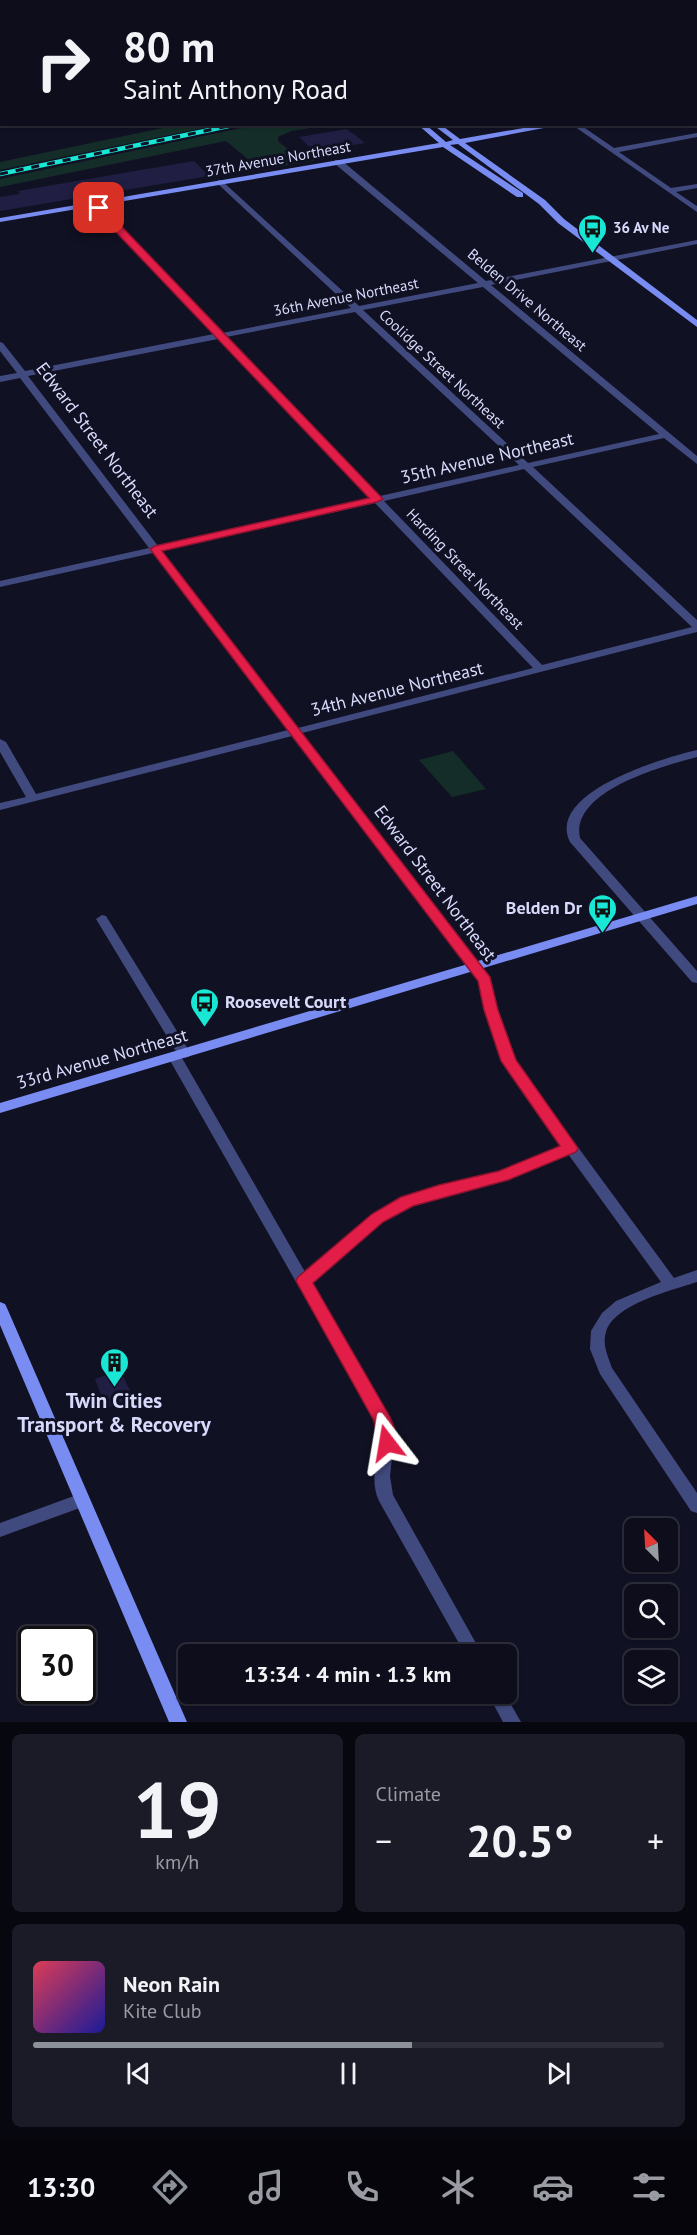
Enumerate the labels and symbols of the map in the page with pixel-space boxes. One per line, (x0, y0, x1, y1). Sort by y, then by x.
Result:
street label: 37th Avenue Northeast (204, 136, 352, 181)
pin (73, 182, 124, 233)
bus stop icon: 36 Av Ne (576, 212, 608, 254)
place label: 36 Av Ne (613, 218, 670, 237)
street label: Belden Drive Northeast (464, 244, 591, 355)
street label: 36th Avenue Northeast (272, 273, 420, 320)
street label: Coolidge Street Northeast (375, 305, 510, 432)
street label: Edward Street Northeast (31, 357, 163, 522)
street label: 35th Avenue Northeast (398, 426, 576, 489)
street label: Harding Street Northeast (403, 504, 528, 633)
street label: 34th Avenue Northeast (308, 656, 486, 721)
street label: Edward Street Northeast (369, 800, 501, 965)
bus stop icon: Belden Dr (587, 892, 619, 934)
place label: Belden Dr (506, 896, 583, 919)
bus stop icon: Roosevelt Court (188, 986, 220, 1028)
place label: Roosevelt Court (225, 990, 347, 1013)
street label: 33rd Avenue Northeast (14, 1023, 190, 1094)
building icon: Twin Cities Transport & Recovery (98, 1346, 130, 1388)
place label: Twin Cities Transport & Recovery (17, 1387, 212, 1438)
position arrow (355, 1411, 419, 1475)
north arrow (624, 1518, 678, 1572)
speed limit sign: 30 (18, 1626, 96, 1704)

